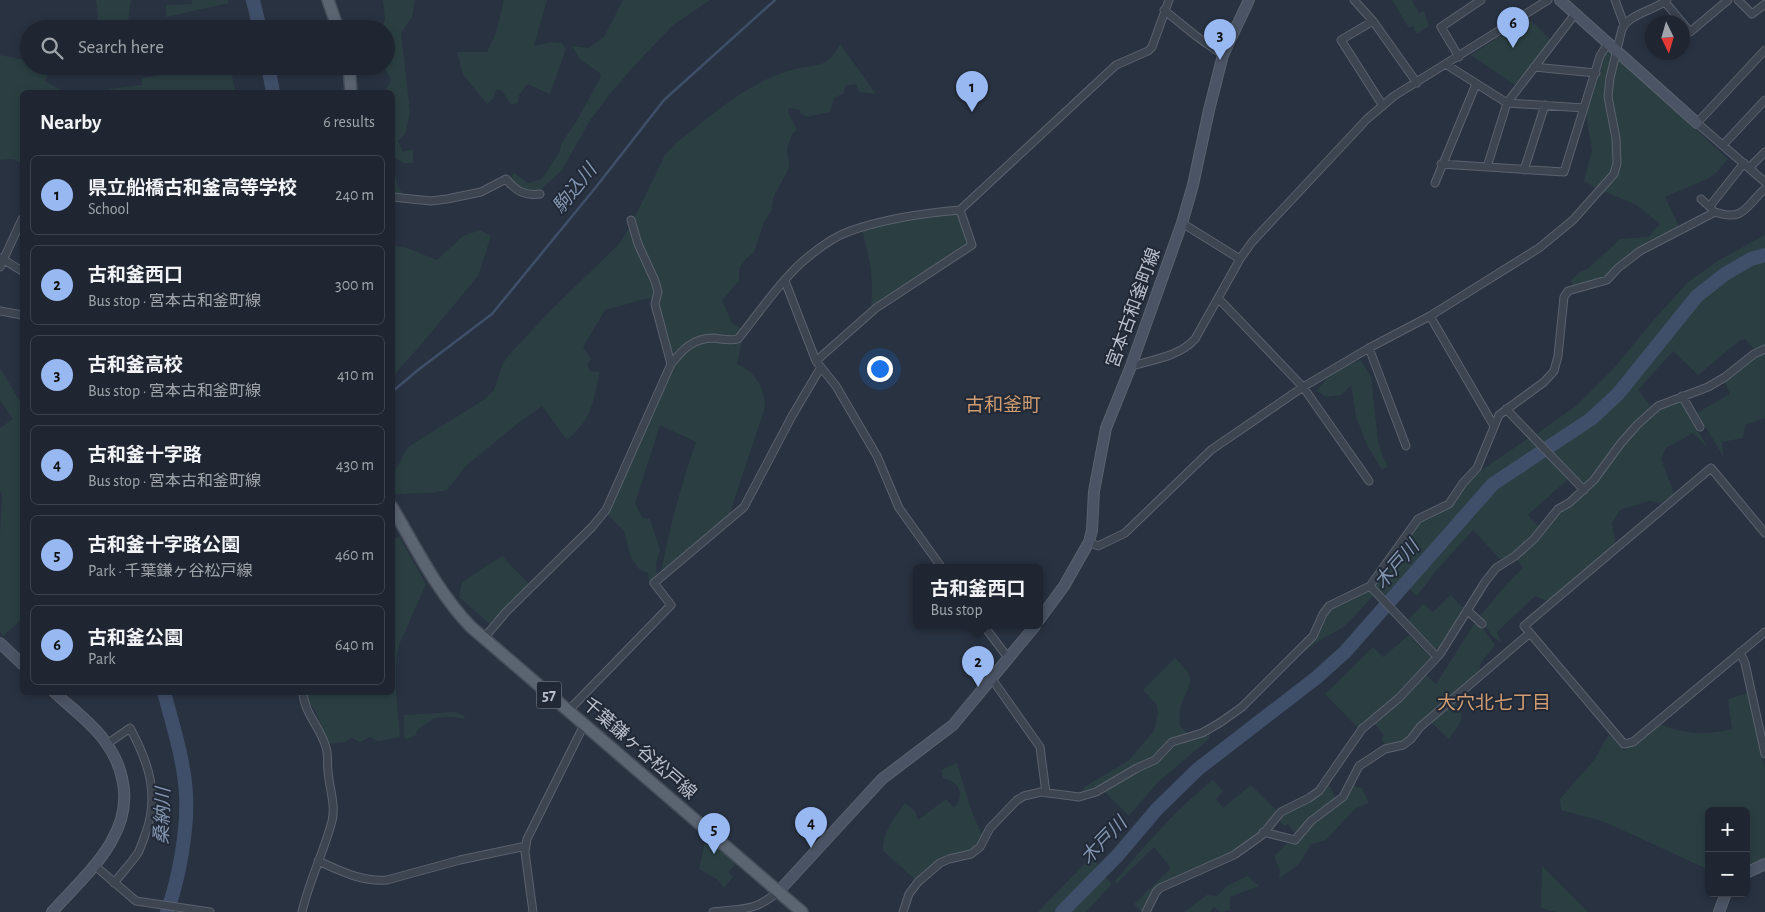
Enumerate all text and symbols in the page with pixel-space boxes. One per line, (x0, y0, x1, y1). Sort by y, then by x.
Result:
pin: 6 (1497, 7, 1529, 48)
north arrow (1645, 15, 1690, 60)
pin: 3 (1204, 19, 1236, 60)
search box (20, 20, 395, 75)
icon: search (38, 34, 66, 62)
text: Search here (78, 38, 164, 57)
pin: 1 (956, 71, 988, 112)
text: Nearby (40, 112, 101, 133)
text: 6 results (323, 114, 375, 130)
water label: 駒込川 (549, 159, 602, 217)
text: 県立船橋古和釜高等学校 (88, 179, 297, 198)
text: 1 (54, 187, 60, 203)
text: 240 m (335, 187, 374, 203)
text: School (88, 201, 129, 217)
street label: 宮本古和釜町線 (1102, 245, 1164, 370)
text: 古和釜西口 (88, 266, 183, 285)
text: 2 (53, 277, 61, 293)
text: 300 m (335, 277, 374, 293)
text: Bus stop · 宮本古和釜町線 (88, 293, 261, 309)
text: 古和釜高校 (88, 356, 183, 375)
your location (867, 356, 893, 382)
text: 3 (54, 367, 60, 383)
text: 410 m (337, 367, 374, 383)
text: Bus stop · 宮本古和釜町線 (88, 383, 261, 399)
district label: 古和釜町 (965, 395, 1041, 415)
text: 古和釜十字路 (88, 446, 202, 465)
text: 4 (53, 457, 61, 473)
text: 430 m (336, 457, 374, 473)
text: Bus stop · 宮本古和釜町線 (88, 473, 261, 489)
water label: 木戸川 (1370, 535, 1424, 593)
text: 古和釜十字路公園 (88, 536, 240, 555)
text: 5 (54, 547, 60, 563)
text: 460 m (335, 547, 374, 563)
text: Park · 千葉鎌ヶ谷松戸線 (88, 563, 253, 579)
popup (913, 564, 1043, 629)
text: 古和釜西口 (930, 580, 1026, 599)
text: Bus stop (930, 602, 983, 618)
text: 古和釜公園 (88, 629, 183, 648)
text: 6 (53, 637, 61, 653)
text: 640 m (335, 637, 374, 653)
pin: 2 (962, 646, 994, 687)
text: Park (88, 651, 116, 667)
road number: 57 (536, 682, 562, 708)
street label: 千葉鎌ヶ谷松戸線 (579, 693, 701, 803)
district label: 大穴北七丁目 (1437, 693, 1551, 713)
water label: 桑納川 (152, 785, 174, 845)
pin: 4 (795, 807, 827, 848)
map controls (1705, 807, 1750, 897)
button: + (1705, 807, 1750, 852)
water label: 木戸川 (1077, 812, 1132, 868)
pin: 5 (698, 813, 730, 854)
button: − (1705, 852, 1750, 897)

